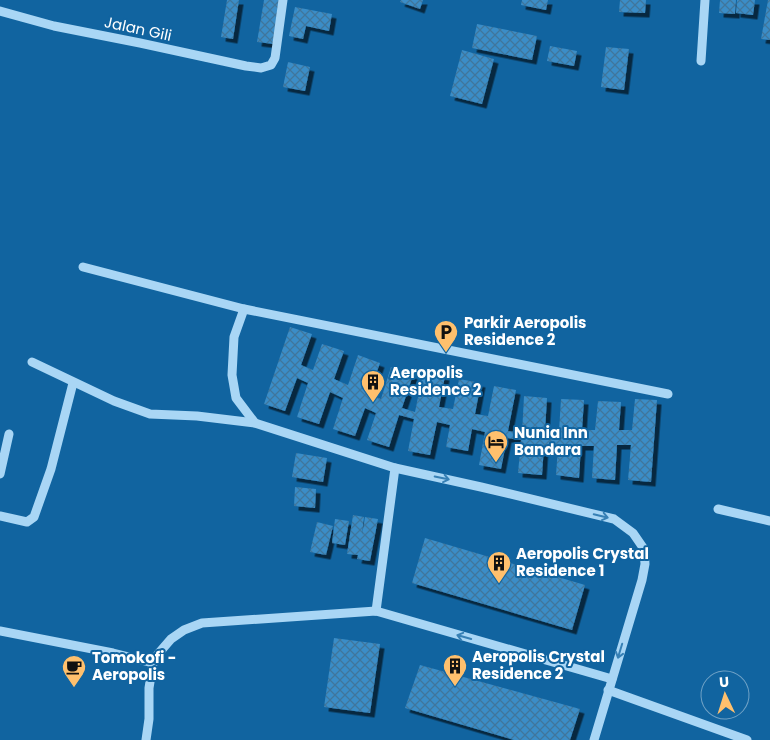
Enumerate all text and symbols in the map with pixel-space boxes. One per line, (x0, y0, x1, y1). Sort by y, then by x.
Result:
street label: Jalan Gili (103, 11, 174, 46)
place label: Parkir Aeropolis Residence 2 (464, 312, 587, 350)
parking icon: Parkir Aeropolis Residence 2 (433, 319, 459, 353)
place label: Aeropolis Residence 2 (390, 362, 482, 400)
building icon: Aeropolis Residence 2 (360, 369, 386, 403)
place label: Nunia Inn Bandara (514, 422, 588, 460)
hotel icon: Nunia Inn Bandara (483, 429, 509, 463)
one-way arrow (434, 474, 450, 483)
one-way arrow (592, 512, 608, 521)
place label: Aeropolis Crystal Residence 1 (516, 543, 649, 581)
building icon: Aeropolis Crystal Residence 1 (486, 550, 512, 584)
one-way arrow (457, 631, 473, 641)
one-way arrow (615, 643, 625, 659)
place label: Aeropolis Crystal Residence 2 (472, 646, 605, 684)
place label: Tomokofi - Aeropolis (92, 647, 176, 685)
building icon: Aeropolis Crystal Residence 2 (442, 653, 468, 687)
cafe icon: Tomokofi - Aeropolis (61, 654, 87, 688)
north arrow (700, 670, 750, 720)
text: U (718, 672, 730, 692)

